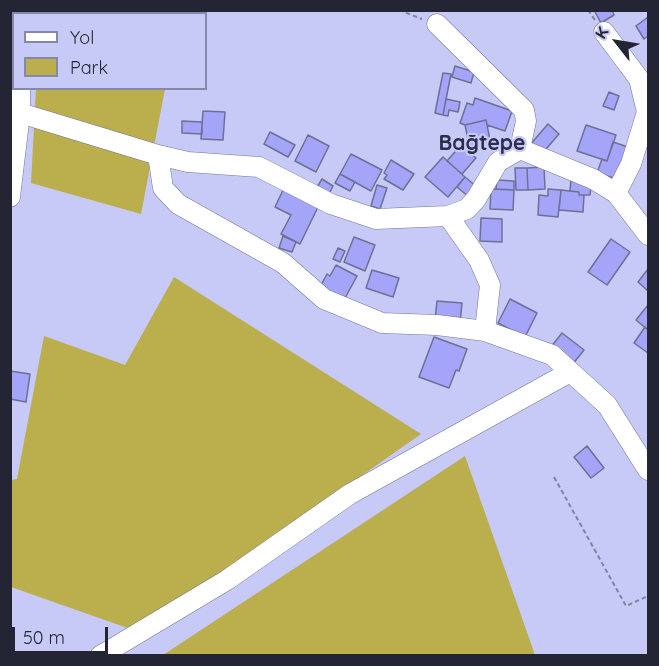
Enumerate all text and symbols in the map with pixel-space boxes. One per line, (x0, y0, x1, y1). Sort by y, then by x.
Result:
legend (12, 12, 207, 90)
north arrow (587, 12, 647, 72)
text: K (590, 23, 613, 42)
text: Yol (70, 26, 94, 49)
text: Park (70, 56, 108, 79)
district label: Bağtepe (439, 131, 525, 157)
scale bar (15, 615, 111, 653)
text: 50 m (23, 626, 65, 649)

